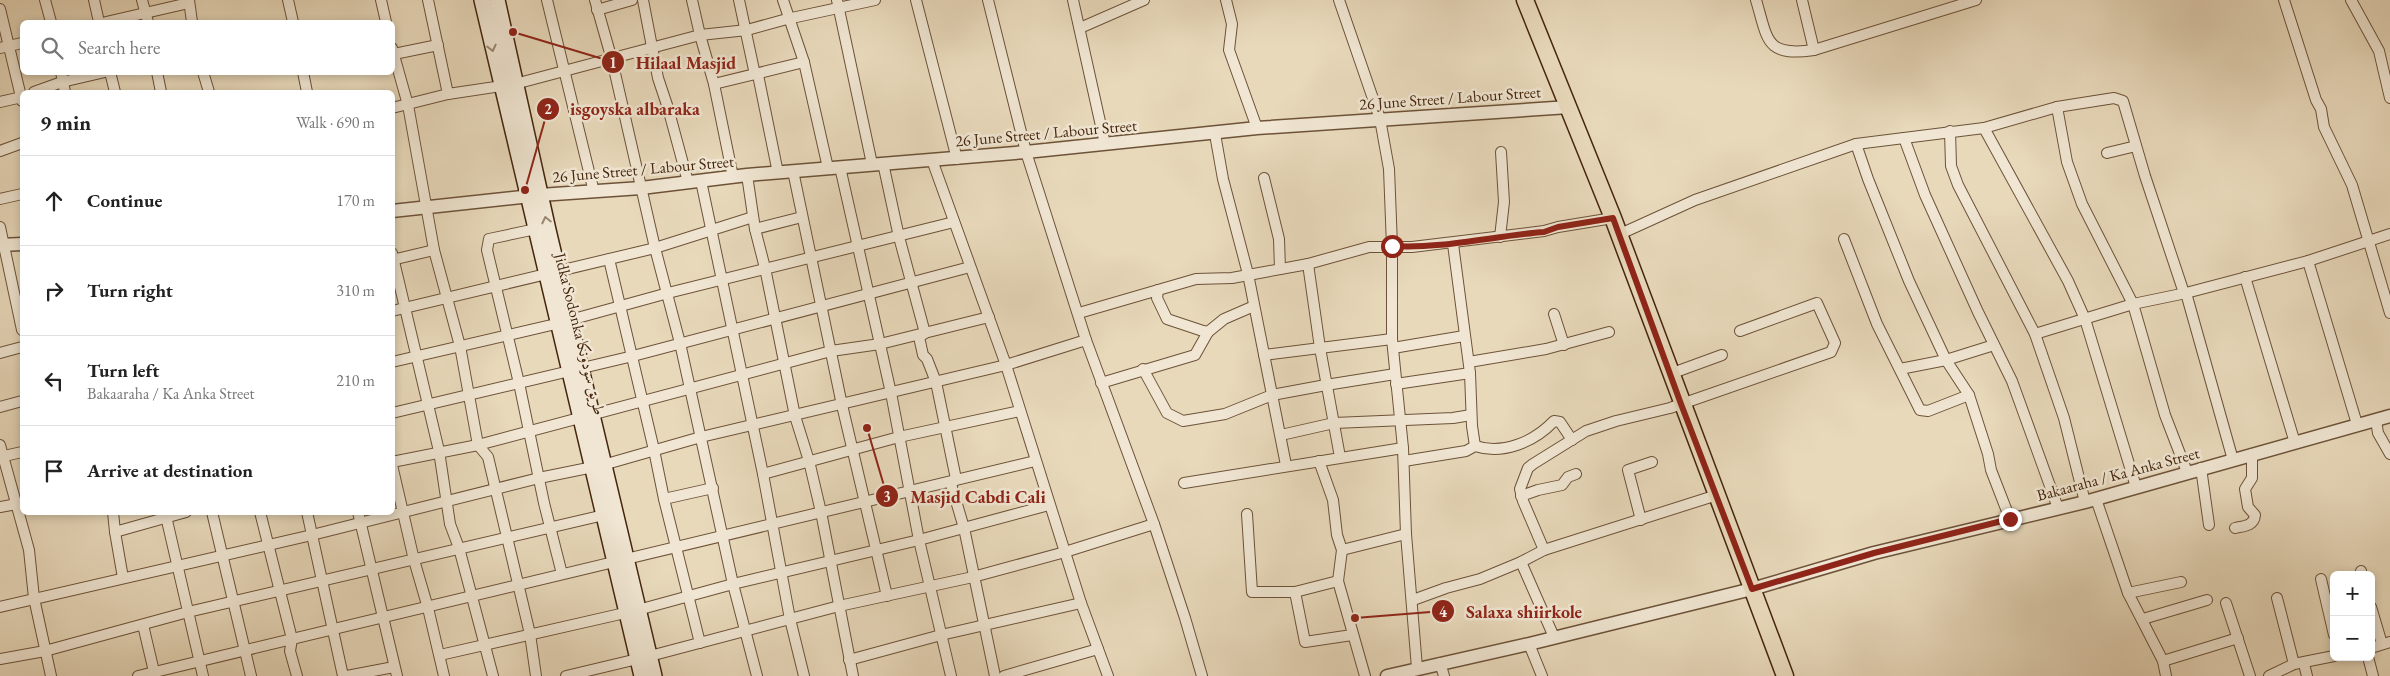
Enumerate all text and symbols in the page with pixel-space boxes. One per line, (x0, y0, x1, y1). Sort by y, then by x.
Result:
search box (20, 20, 395, 75)
icon: search (38, 34, 66, 62)
text: Search here (78, 35, 160, 60)
one-way arrow (486, 43, 497, 52)
callout: Hilaal Masjid (601, 46, 746, 79)
text: Hilaal Masjid (636, 51, 736, 74)
text: 1 (609, 53, 617, 72)
street label: 26 June Street / Labour Street (1358, 81, 1542, 115)
callout: isgoyska albaraka (535, 93, 710, 126)
text: isgoyska albaraka (570, 97, 700, 120)
text: 2 (544, 99, 552, 118)
text: 9 min (40, 109, 91, 136)
text: Walk · 690 m (296, 112, 375, 133)
street label: 26 June Street / Labour Street (954, 115, 1138, 151)
street label: 26 June Street / Labour Street (551, 151, 735, 187)
icon: ahead (40, 187, 68, 215)
text: Continue (87, 188, 162, 213)
text: 170 m (336, 190, 375, 211)
one-way arrow (541, 216, 552, 225)
route start (1381, 235, 1404, 258)
street label: Jidka Sodonka طريق سودونكا (549, 249, 610, 417)
icon: right (40, 277, 68, 305)
text: Turn right (87, 278, 173, 303)
text: 310 m (336, 280, 375, 301)
text: Turn left (87, 358, 159, 383)
icon: left (40, 367, 68, 395)
text: 210 m (336, 370, 375, 391)
text: Bakaaraha / Ka Anka Street (87, 383, 254, 404)
street label: Bakaaraha / Ka Anka Street (2034, 442, 2202, 506)
icon: arrive (40, 457, 68, 485)
text: Arrive at destination (87, 458, 253, 483)
callout: Masjid Cabdi Cali (875, 480, 1055, 513)
text: Masjid Cabdi Cali (910, 485, 1046, 508)
text: 3 (883, 487, 891, 506)
route end (1999, 508, 2022, 531)
map controls (2330, 571, 2375, 661)
button: + (2330, 571, 2375, 616)
callout: Salaxa shiirkole (1431, 595, 1592, 628)
text: Salaxa shiirkole (1466, 600, 1583, 623)
text: 4 (1439, 602, 1448, 621)
button: − (2330, 616, 2375, 661)

